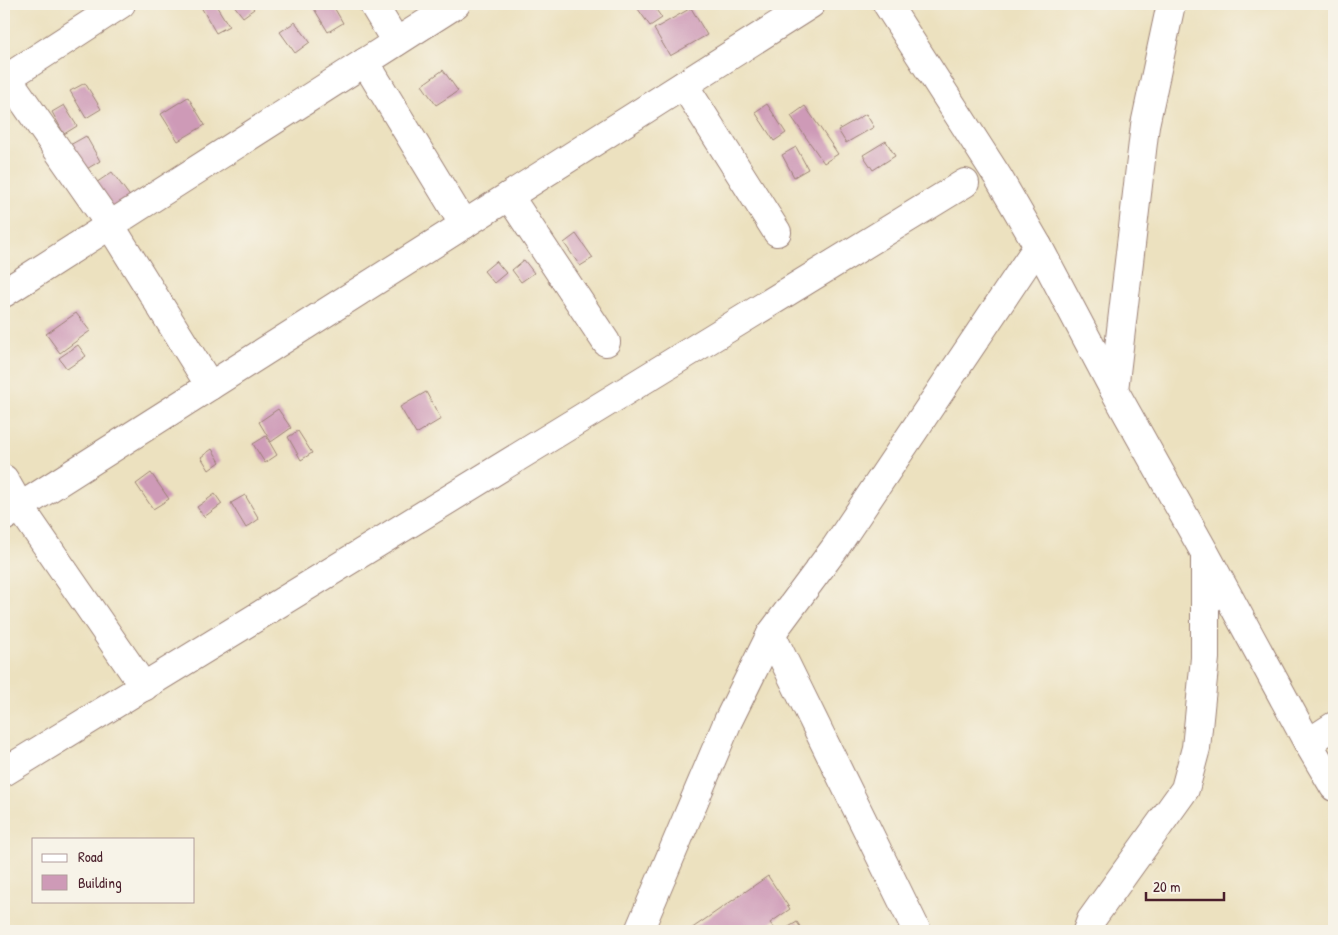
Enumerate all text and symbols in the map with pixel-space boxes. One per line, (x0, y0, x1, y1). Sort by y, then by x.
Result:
legend (32, 838, 195, 902)
text: Road (78, 846, 103, 867)
scale bar (1146, 870, 1223, 902)
text: Building (78, 872, 122, 893)
text: 20 m (1153, 876, 1180, 897)

